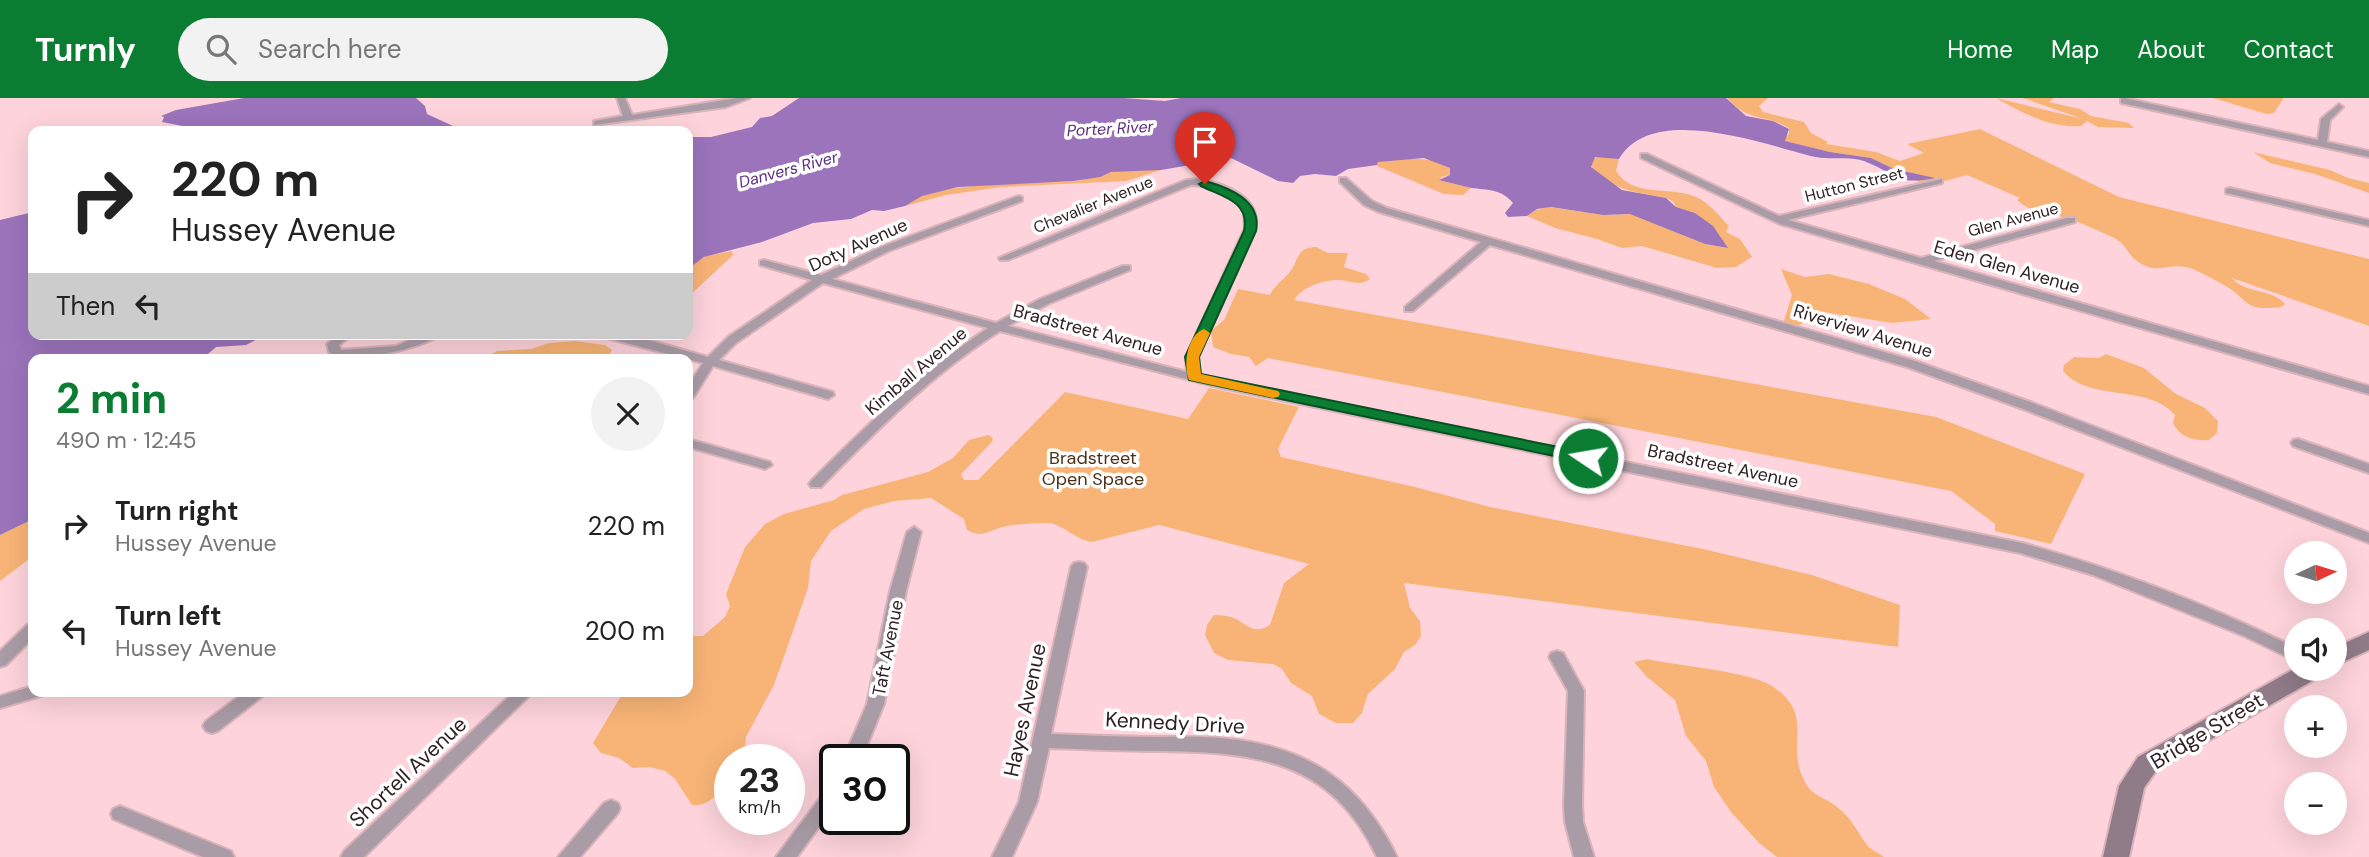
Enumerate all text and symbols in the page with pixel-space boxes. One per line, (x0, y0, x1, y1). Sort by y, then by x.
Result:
search box (178, 18, 668, 81)
text: Turnly (35, 28, 136, 71)
icon: search (202, 30, 240, 68)
text: Search here (258, 32, 401, 66)
text: Home (1947, 34, 2013, 65)
text: Map (2051, 34, 2099, 65)
text: About (2137, 34, 2206, 65)
text: Contact (2244, 34, 2334, 65)
pin (1175, 112, 1235, 184)
water label: Porter River (1066, 116, 1155, 141)
icon: arrive (1186, 123, 1224, 161)
water label: Danvers River (736, 146, 841, 193)
text: 220 m (171, 147, 319, 211)
icon: right (56, 154, 147, 245)
street label: Hutton Street (1803, 162, 1905, 207)
street label: Chevalier Avenue (1030, 171, 1156, 238)
street label: Glen Avenue (1966, 197, 2061, 242)
text: Hussey Avenue (171, 209, 396, 251)
street label: Doty Avenue (805, 213, 911, 277)
street label: Eden Glen Avenue (1931, 235, 2083, 299)
icon: left (129, 287, 167, 325)
text: Then (56, 289, 115, 323)
street label: Riverview Avenue (1790, 298, 1936, 364)
street label: Bradstreet Avenue (1011, 299, 1165, 361)
street label: Kimball Avenue (860, 321, 972, 421)
text: 2 min (56, 371, 167, 426)
button: close (591, 377, 665, 451)
position arrow (1551, 421, 1625, 495)
text: 490 m · 12:45 (56, 425, 197, 455)
street label: Bradstreet Avenue (1645, 438, 1801, 494)
park label: Bradstreet Open Space (1042, 446, 1144, 491)
text: Turn right (115, 494, 239, 528)
icon: right (56, 507, 94, 545)
text: 220 m (587, 509, 665, 543)
text: Hussey Avenue (115, 528, 277, 558)
north arrow (2284, 541, 2347, 604)
map controls (2284, 541, 2347, 835)
street label: Taft Avenue (867, 598, 909, 698)
text: Turn left (115, 599, 222, 633)
icon: left (56, 612, 94, 650)
text: 200 m (585, 614, 665, 648)
button: sound (2284, 618, 2347, 681)
text: Hussey Avenue (115, 633, 277, 663)
street label: Hayes Avenue (997, 641, 1053, 779)
street label: Bridge Street (2145, 686, 2269, 776)
button: + (2284, 695, 2347, 758)
street label: Kennedy Drive (1105, 705, 1246, 741)
street label: Shortell Avenue (343, 710, 473, 834)
speed limit sign: 30 (819, 744, 910, 835)
text: 23 (739, 757, 780, 803)
button: − (2284, 772, 2347, 835)
text: km/h (738, 795, 781, 819)

